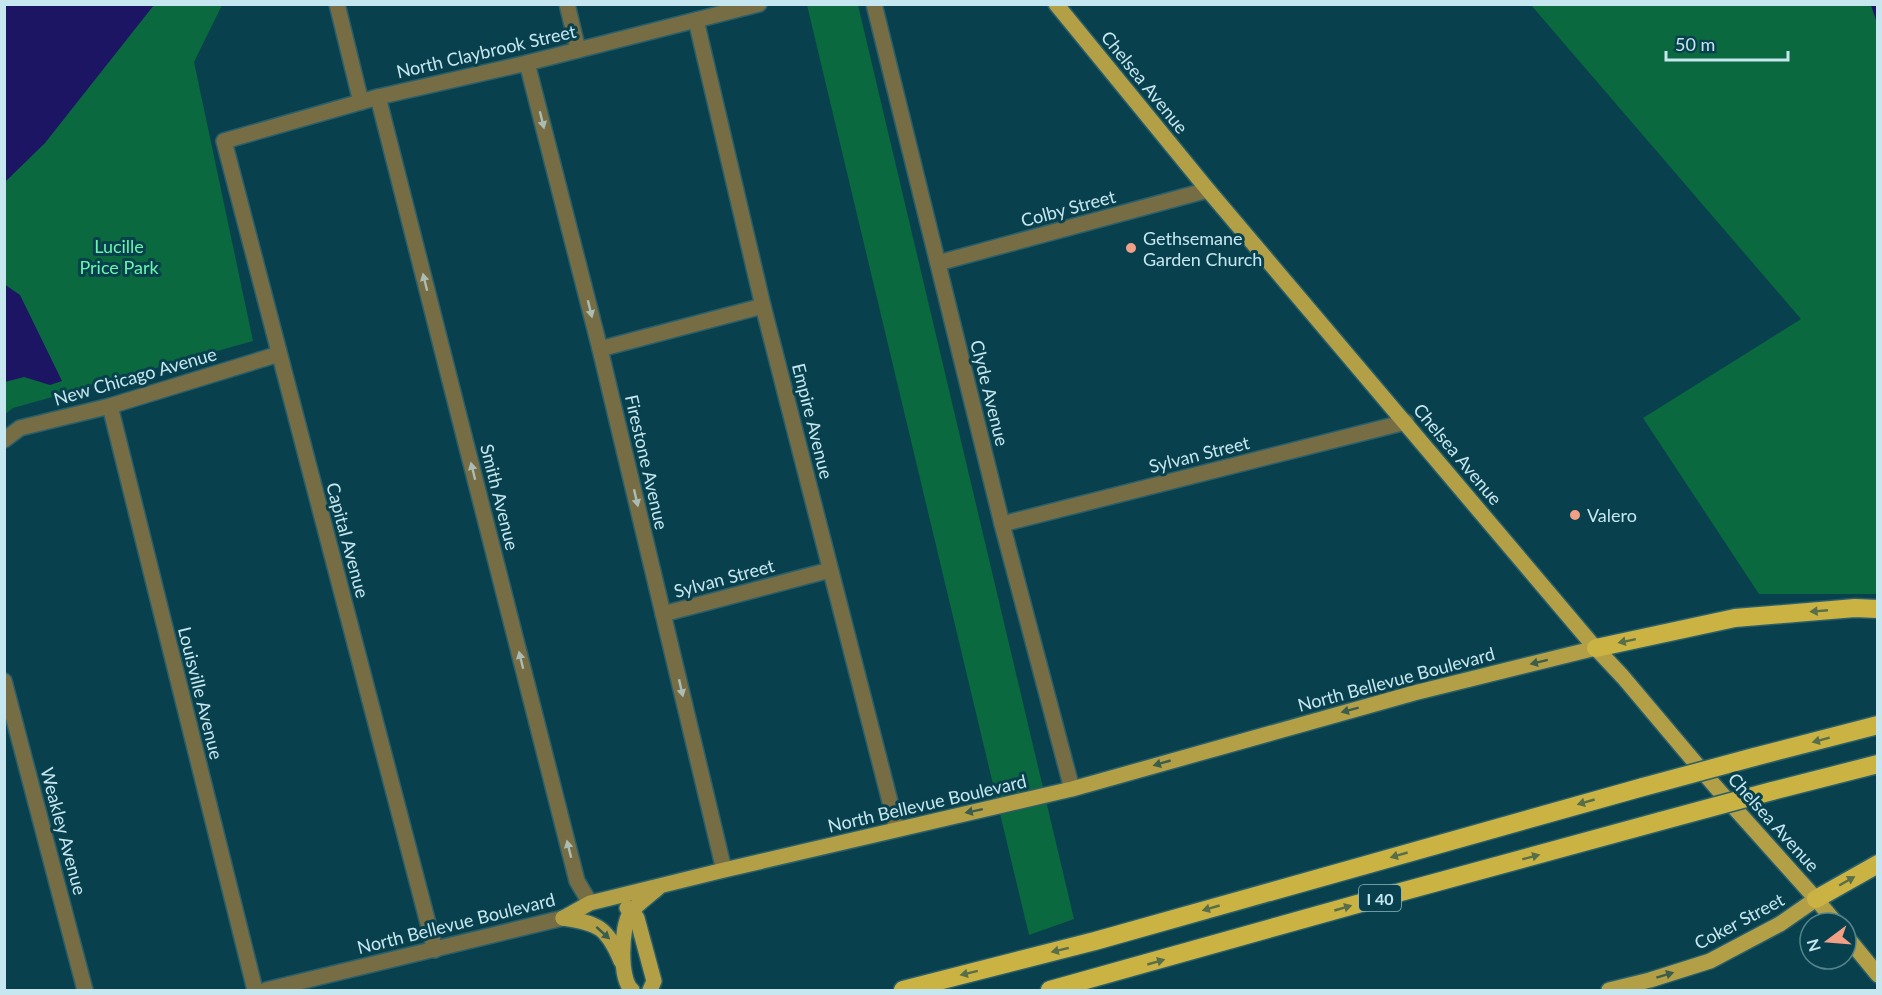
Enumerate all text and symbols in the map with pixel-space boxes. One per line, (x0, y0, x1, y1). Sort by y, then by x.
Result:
street label: North Claybrook Street (394, 20, 578, 82)
scale bar (1666, 24, 1788, 62)
street label: Chelsea Avenue (1097, 26, 1193, 138)
text: 50 m (1675, 33, 1715, 55)
one-way arrow (537, 111, 547, 129)
street label: Colby Street (1018, 185, 1118, 231)
place label: Gethsemane Garden Church (1143, 227, 1262, 270)
park label: Lucille Price Park (79, 235, 159, 278)
marker: Gethsemane Garden Church (1124, 241, 1138, 255)
one-way arrow (420, 273, 430, 292)
one-way arrow (586, 300, 595, 318)
street label: Clyde Avenue (966, 338, 1014, 448)
street label: New Chicago Avenue (51, 342, 219, 410)
street label: Empire Avenue (788, 361, 838, 481)
street label: Firestone Avenue (621, 392, 673, 532)
street label: Chelsea Avenue (1409, 399, 1507, 509)
street label: Sylvan Street (1146, 431, 1252, 477)
street label: Smith Avenue (476, 442, 524, 552)
one-way arrow (468, 462, 478, 481)
street label: Capital Avenue (322, 480, 374, 600)
one-way arrow (631, 489, 641, 508)
place label: Valero (1587, 504, 1637, 526)
marker: Valero (1568, 508, 1582, 522)
street label: Sylvan Street (671, 554, 777, 602)
one-way arrow (1810, 606, 1829, 616)
street label: Louisville Avenue (174, 624, 228, 762)
one-way arrow (1618, 637, 1636, 647)
street label: North Bellevue Boulevard (1295, 642, 1497, 716)
one-way arrow (516, 651, 526, 670)
one-way arrow (1530, 657, 1548, 667)
one-way arrow (676, 679, 686, 697)
one-way arrow (1341, 706, 1359, 716)
one-way arrow (1812, 735, 1830, 745)
one-way arrow (1153, 759, 1171, 768)
street label: Weakley Avenue (36, 765, 92, 897)
street label: Chelsea Avenue (1724, 768, 1824, 876)
street label: North Bellevue Boulevard (826, 769, 1028, 837)
one-way arrow (1577, 798, 1596, 808)
one-way arrow (964, 807, 983, 817)
one-way arrow (564, 840, 573, 858)
one-way arrow (1390, 851, 1408, 861)
one-way arrow (1522, 851, 1540, 861)
one-way arrow (1839, 876, 1855, 887)
road number: I 40 (1359, 885, 1401, 911)
street label: North Bellevue Boulevard (355, 888, 557, 958)
street label: Coker Street (1690, 888, 1788, 954)
one-way arrow (1334, 903, 1352, 912)
one-way arrow (1202, 904, 1220, 913)
north arrow (1798, 911, 1858, 971)
one-way arrow (595, 926, 610, 939)
text: N (1802, 937, 1824, 954)
one-way arrow (1051, 946, 1069, 955)
one-way arrow (1147, 957, 1165, 966)
one-way arrow (960, 969, 978, 979)
one-way arrow (1656, 970, 1674, 980)

